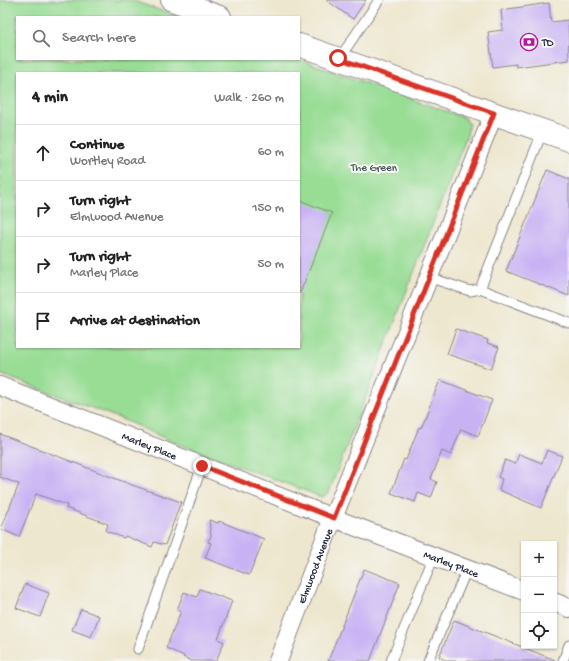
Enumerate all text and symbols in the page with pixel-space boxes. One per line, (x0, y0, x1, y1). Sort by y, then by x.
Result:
search box (16, 16, 300, 60)
icon: search (30, 27, 52, 49)
text: Search here (62, 29, 136, 47)
bank icon: TD (519, 32, 539, 52)
place label: TD (541, 38, 554, 50)
route start (329, 49, 347, 67)
text: 4 min (32, 88, 68, 108)
text: Walk · 260 m (214, 91, 284, 106)
text: Continue (70, 136, 124, 154)
icon: ahead (32, 142, 54, 164)
text: 60 m (258, 145, 284, 160)
text: Wortley Road (70, 154, 145, 169)
park label: The Green (350, 163, 398, 175)
text: Turn right (70, 192, 130, 210)
icon: right (32, 198, 54, 220)
text: 150 m (252, 201, 284, 216)
text: Elmwood Avenue (70, 210, 164, 225)
text: Turn right (70, 248, 130, 266)
icon: right (32, 254, 54, 276)
text: 50 m (257, 257, 284, 272)
text: Marley Place (70, 266, 138, 281)
icon: arrive (32, 310, 54, 332)
text: Arrive at destination (70, 312, 200, 330)
street label: Marley Place (120, 431, 178, 464)
route end (193, 457, 211, 475)
street label: Elmwood Avenue (297, 527, 336, 606)
map controls (521, 541, 557, 649)
button: + (521, 541, 557, 577)
street label: Marley Place (422, 549, 480, 581)
button: − (521, 577, 557, 613)
button: locate (521, 613, 557, 649)

